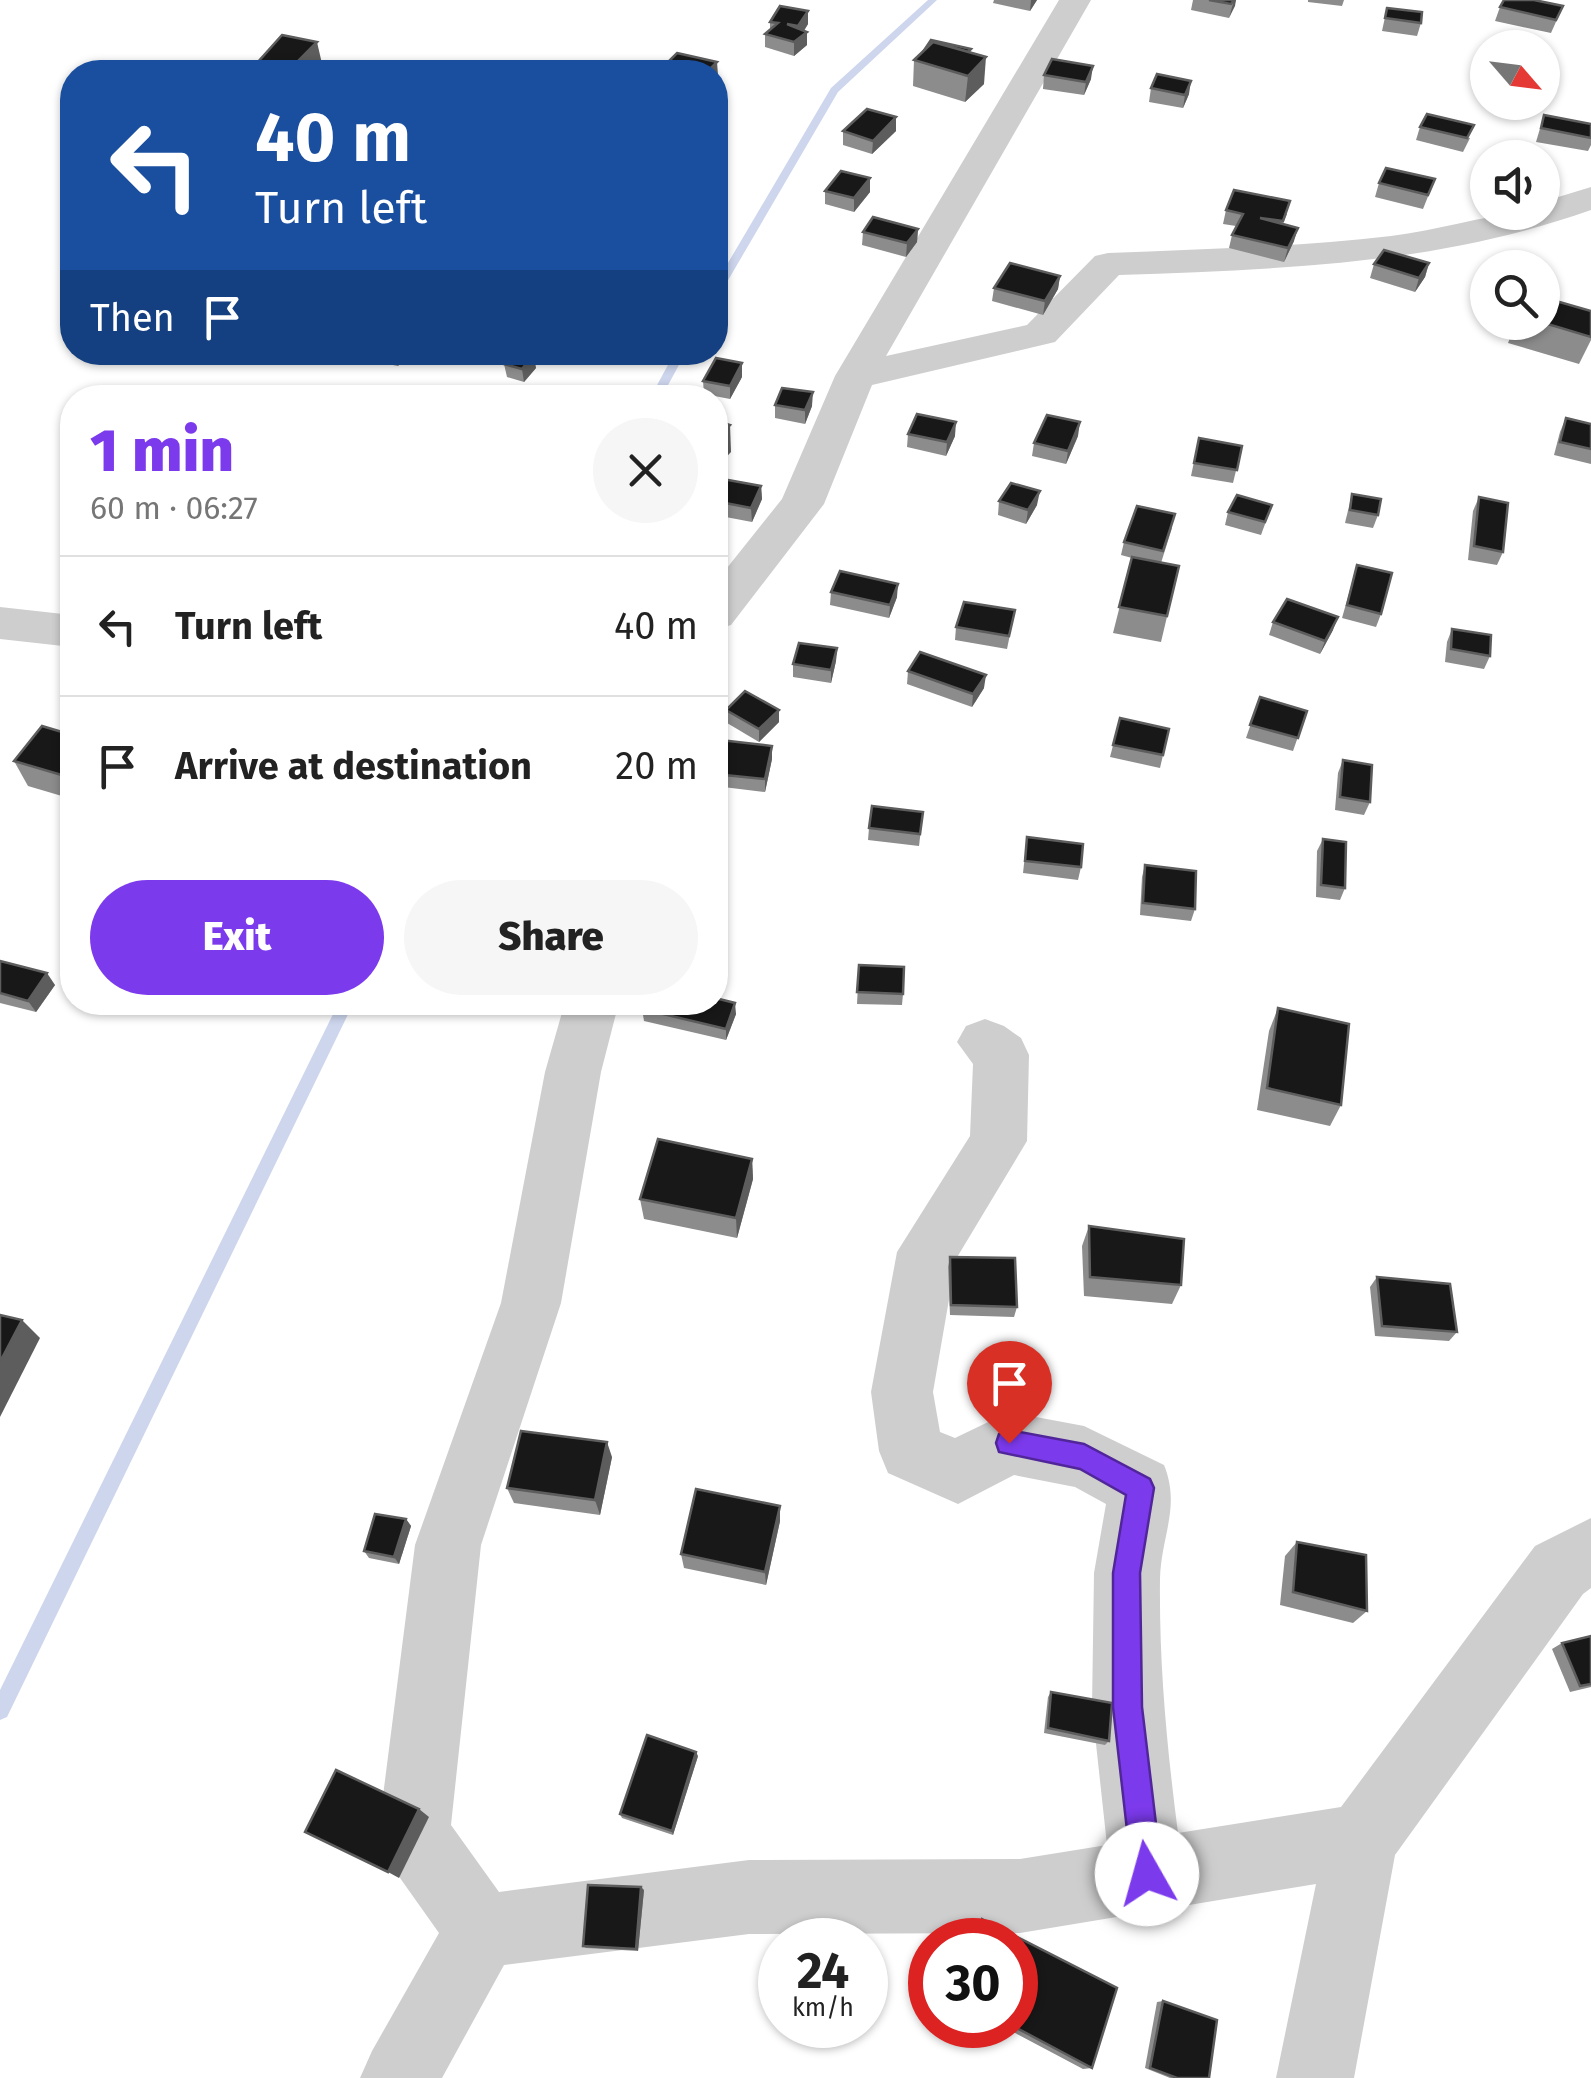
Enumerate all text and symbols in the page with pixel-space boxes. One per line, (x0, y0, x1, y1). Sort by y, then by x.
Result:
north arrow (1470, 30, 1560, 120)
map controls (1470, 30, 1560, 340)
text: 40 m (255, 96, 411, 180)
icon: left (90, 100, 220, 230)
button: sound (1470, 140, 1560, 230)
text: Turn left (255, 181, 427, 235)
button: search (1470, 250, 1560, 340)
icon: arrive (195, 290, 250, 345)
text: Then (90, 295, 175, 341)
text: 1 min (90, 415, 234, 487)
button: close (593, 418, 698, 523)
text: 60 m · 06:27 (90, 489, 258, 527)
icon: left (90, 599, 145, 654)
text: Turn left (175, 603, 322, 649)
text: 40 m (614, 603, 698, 649)
icon: arrive (90, 739, 145, 794)
text: Arrive at destination (175, 743, 532, 789)
text: 20 m (615, 743, 698, 789)
button: Exit (90, 880, 384, 995)
button: Share (404, 880, 698, 995)
pin (967, 1341, 1052, 1444)
icon: arrive (982, 1356, 1037, 1411)
position arrow (1095, 1822, 1199, 1926)
speed limit sign: 30 (908, 1918, 1038, 2048)
text: 24 (797, 1941, 849, 2001)
text: km/h (792, 1993, 854, 2023)

